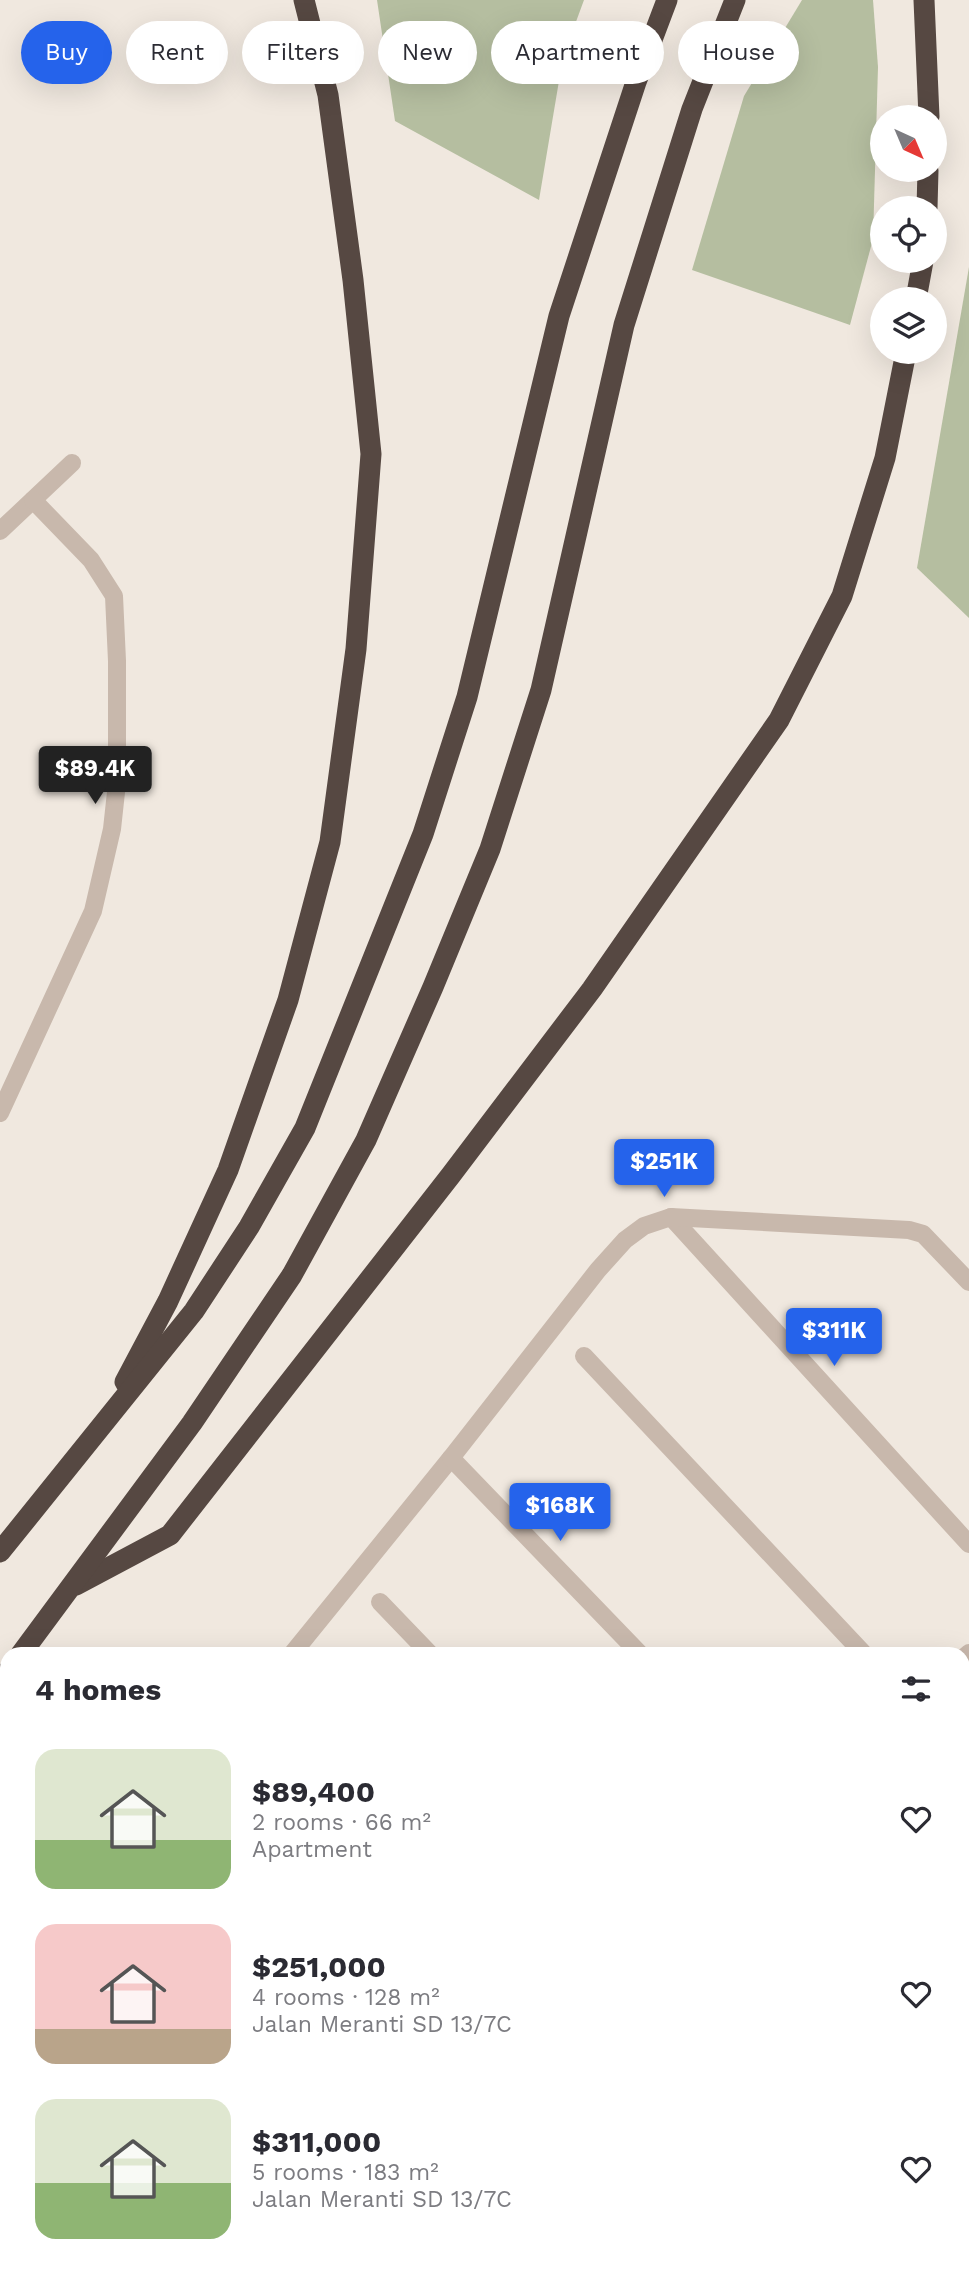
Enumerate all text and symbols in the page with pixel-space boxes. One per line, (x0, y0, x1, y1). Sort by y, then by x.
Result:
chip: Buy (21, 21, 112, 84)
chip: Rent (126, 21, 228, 84)
chip: Filters (242, 21, 364, 84)
chip: New (378, 21, 477, 84)
chip: Apartment (491, 21, 664, 84)
chip: House (678, 21, 799, 84)
north arrow (870, 105, 947, 182)
map controls (870, 105, 947, 364)
button: locate (870, 196, 947, 273)
button: layers (870, 287, 947, 364)
pin: $89.4K (38, 746, 152, 806)
text: $89.4K (55, 755, 135, 782)
pin: $251K (615, 1140, 713, 1199)
text: $251K (630, 1148, 698, 1175)
pin: $311K (785, 1308, 883, 1368)
text: $311K (802, 1317, 866, 1344)
pin: $168K (511, 1484, 609, 1543)
text: $168K (525, 1492, 595, 1519)
icon: filters (897, 1670, 935, 1708)
text: 4 homes (35, 1672, 161, 1707)
text: $89,400 (252, 1774, 375, 1809)
icon: home (91, 1777, 175, 1861)
icon: heart (897, 1800, 935, 1838)
text: 2 rooms · 66 m² (252, 1809, 431, 1836)
text: Apartment (252, 1836, 372, 1863)
text: $251,000 (252, 1949, 386, 1984)
icon: home (91, 1952, 175, 2036)
icon: heart (897, 1975, 935, 2013)
text: 4 rooms · 128 m² (252, 1984, 440, 2011)
text: Jalan Meranti SD 13/7C (252, 2011, 512, 2038)
text: $311,000 (252, 2124, 381, 2159)
icon: home (91, 2127, 175, 2211)
icon: heart (897, 2150, 935, 2188)
text: 5 rooms · 183 m² (252, 2159, 439, 2186)
text: Jalan Meranti SD 13/7C (252, 2186, 512, 2213)

